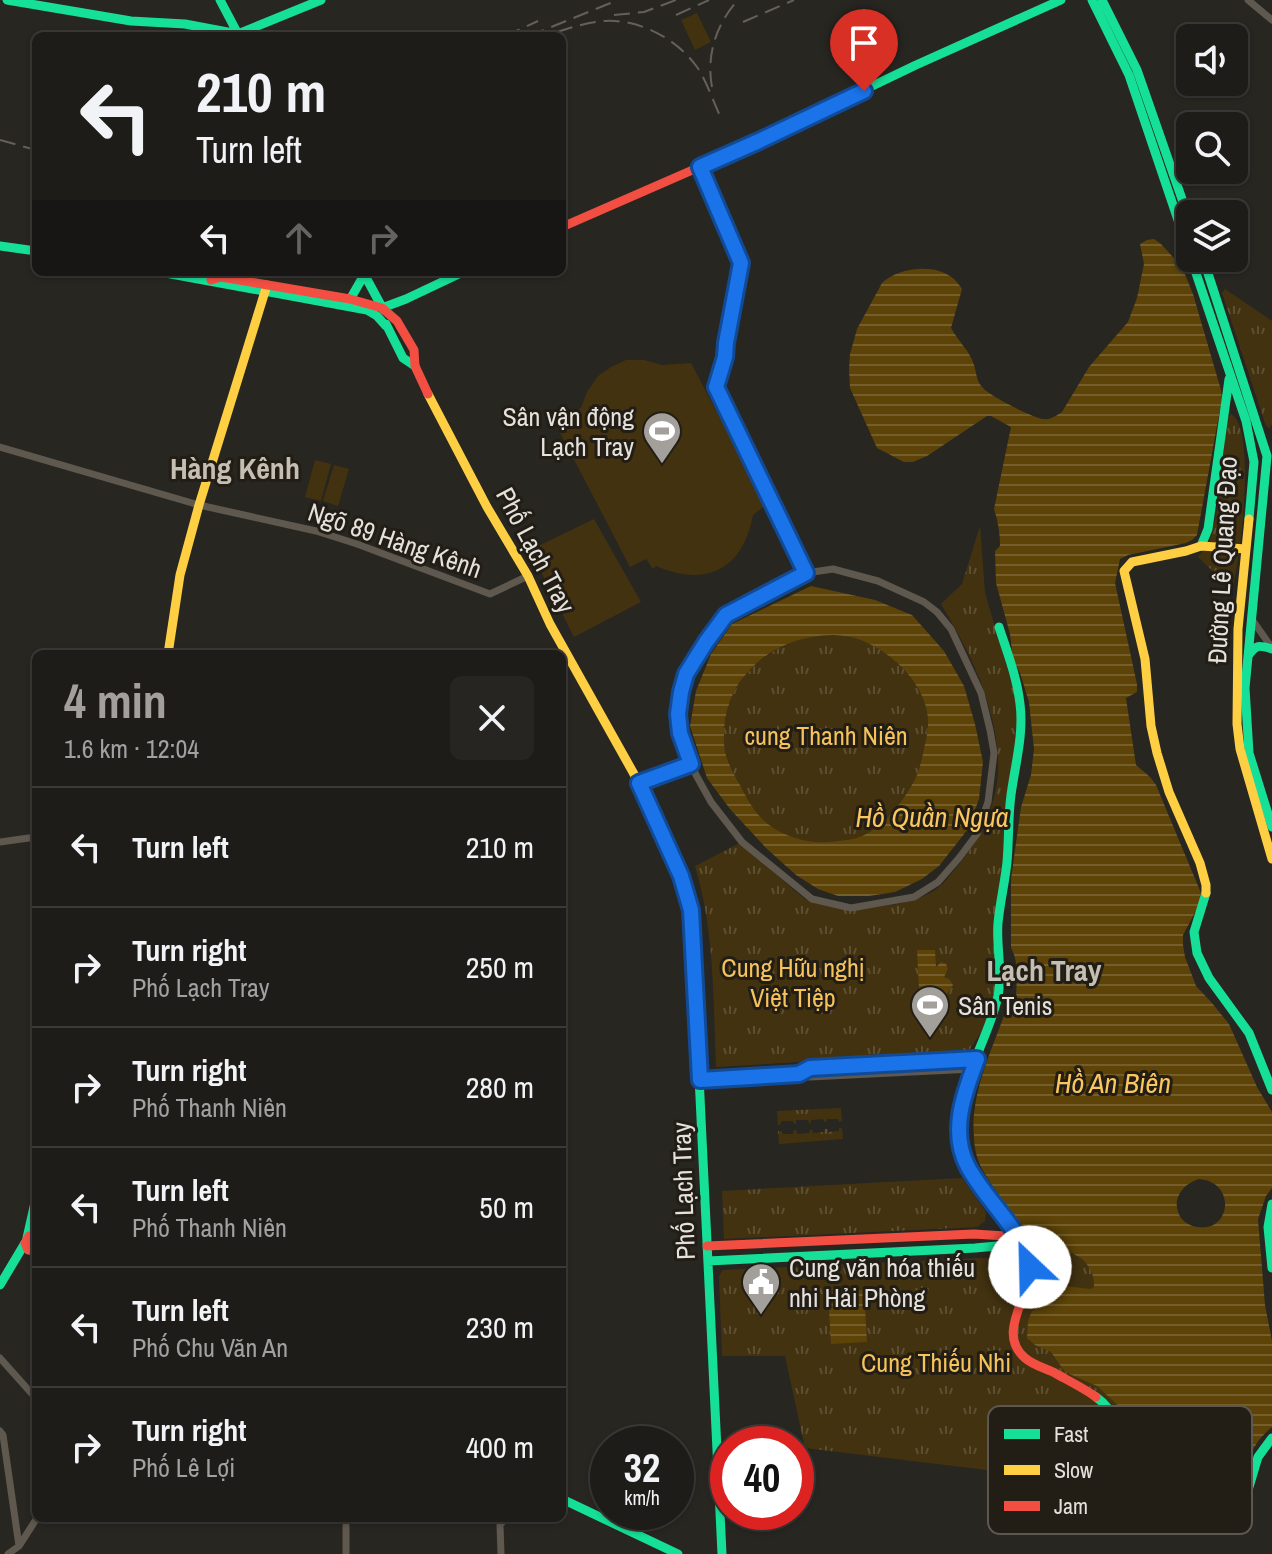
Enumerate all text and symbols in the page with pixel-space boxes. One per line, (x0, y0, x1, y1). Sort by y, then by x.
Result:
pin (830, 9, 898, 91)
icon: arrive (842, 21, 886, 65)
map controls (1176, 24, 1248, 272)
button: sound (1176, 24, 1248, 96)
text: 210 m (196, 54, 326, 129)
icon: left (64, 64, 168, 168)
button: search (1176, 112, 1248, 184)
text: Turn left (196, 126, 302, 174)
button: layers (1176, 200, 1248, 272)
icon: left (193, 216, 237, 260)
icon: ahead (277, 216, 321, 260)
icon: right (361, 216, 405, 260)
place label: Sân vận động Lạch Tray (502, 399, 634, 464)
sports icon: Sân vận động Lạch Tray (641, 410, 683, 465)
district label: Hàng Kênh (170, 448, 300, 488)
street label: Đường Lê Quang Đạo (1199, 456, 1245, 664)
street label: Phố Lạch Tray (488, 481, 584, 619)
street label: Ngõ 89 Hàng Kênh (304, 494, 486, 586)
text: 4 min (64, 668, 167, 733)
button: close (450, 676, 534, 760)
park label: cung Thanh Niên (744, 718, 908, 753)
text: 1.6 km · 12:04 (64, 731, 199, 766)
water label: Hồ Quần Ngựa (855, 798, 1009, 836)
icon: left (64, 825, 108, 869)
text: Turn left (132, 827, 229, 867)
text: 210 m (466, 827, 534, 867)
text: Turn right (132, 930, 246, 970)
icon: right (64, 945, 108, 989)
text: 250 m (466, 947, 534, 987)
park label: Cung Hữu nghị Việt Tiệp (721, 950, 865, 1015)
district label: Lạch Tray (987, 950, 1102, 990)
text: Phố Lạch Tray (132, 970, 270, 1005)
sports icon: Sân Tenis (909, 984, 951, 1039)
place label: Sân Tenis (958, 988, 1052, 1023)
text: Turn right (132, 1050, 246, 1090)
water label: Hồ An Biên (1055, 1064, 1171, 1102)
icon: right (64, 1065, 108, 1109)
text: 280 m (466, 1067, 534, 1107)
text: Phố Thanh Niên (132, 1090, 287, 1125)
street label: Phố Lạch Tray (663, 1121, 703, 1260)
text: Turn left (132, 1170, 229, 1210)
icon: left (64, 1185, 108, 1229)
text: 50 m (479, 1187, 534, 1227)
text: Phố Thanh Niên (132, 1210, 287, 1245)
position arrow (988, 1225, 1072, 1309)
place label: Cung văn hóa thiếu nhi Hải Phòng (789, 1250, 975, 1315)
public building icon: Cung văn hóa thiếu nhi Hải Phòng (740, 1261, 782, 1316)
text: Turn left (132, 1290, 229, 1330)
icon: left (64, 1305, 108, 1349)
text: 230 m (466, 1307, 534, 1347)
text: Phố Chu Văn An (132, 1330, 288, 1365)
park label: Cung Thiếu Nhi (861, 1345, 1011, 1380)
legend (988, 1406, 1252, 1534)
text: Turn right (132, 1410, 246, 1450)
text: Fast (1054, 1419, 1088, 1449)
icon: right (64, 1425, 108, 1469)
speed limit sign: 40 (710, 1426, 814, 1530)
text: 400 m (466, 1427, 534, 1467)
text: 32 (624, 1441, 660, 1494)
text: Phố Lê Lợi (132, 1450, 235, 1485)
text: Slow (1054, 1455, 1093, 1485)
text: km/h (624, 1484, 660, 1511)
text: Jam (1054, 1491, 1088, 1521)

